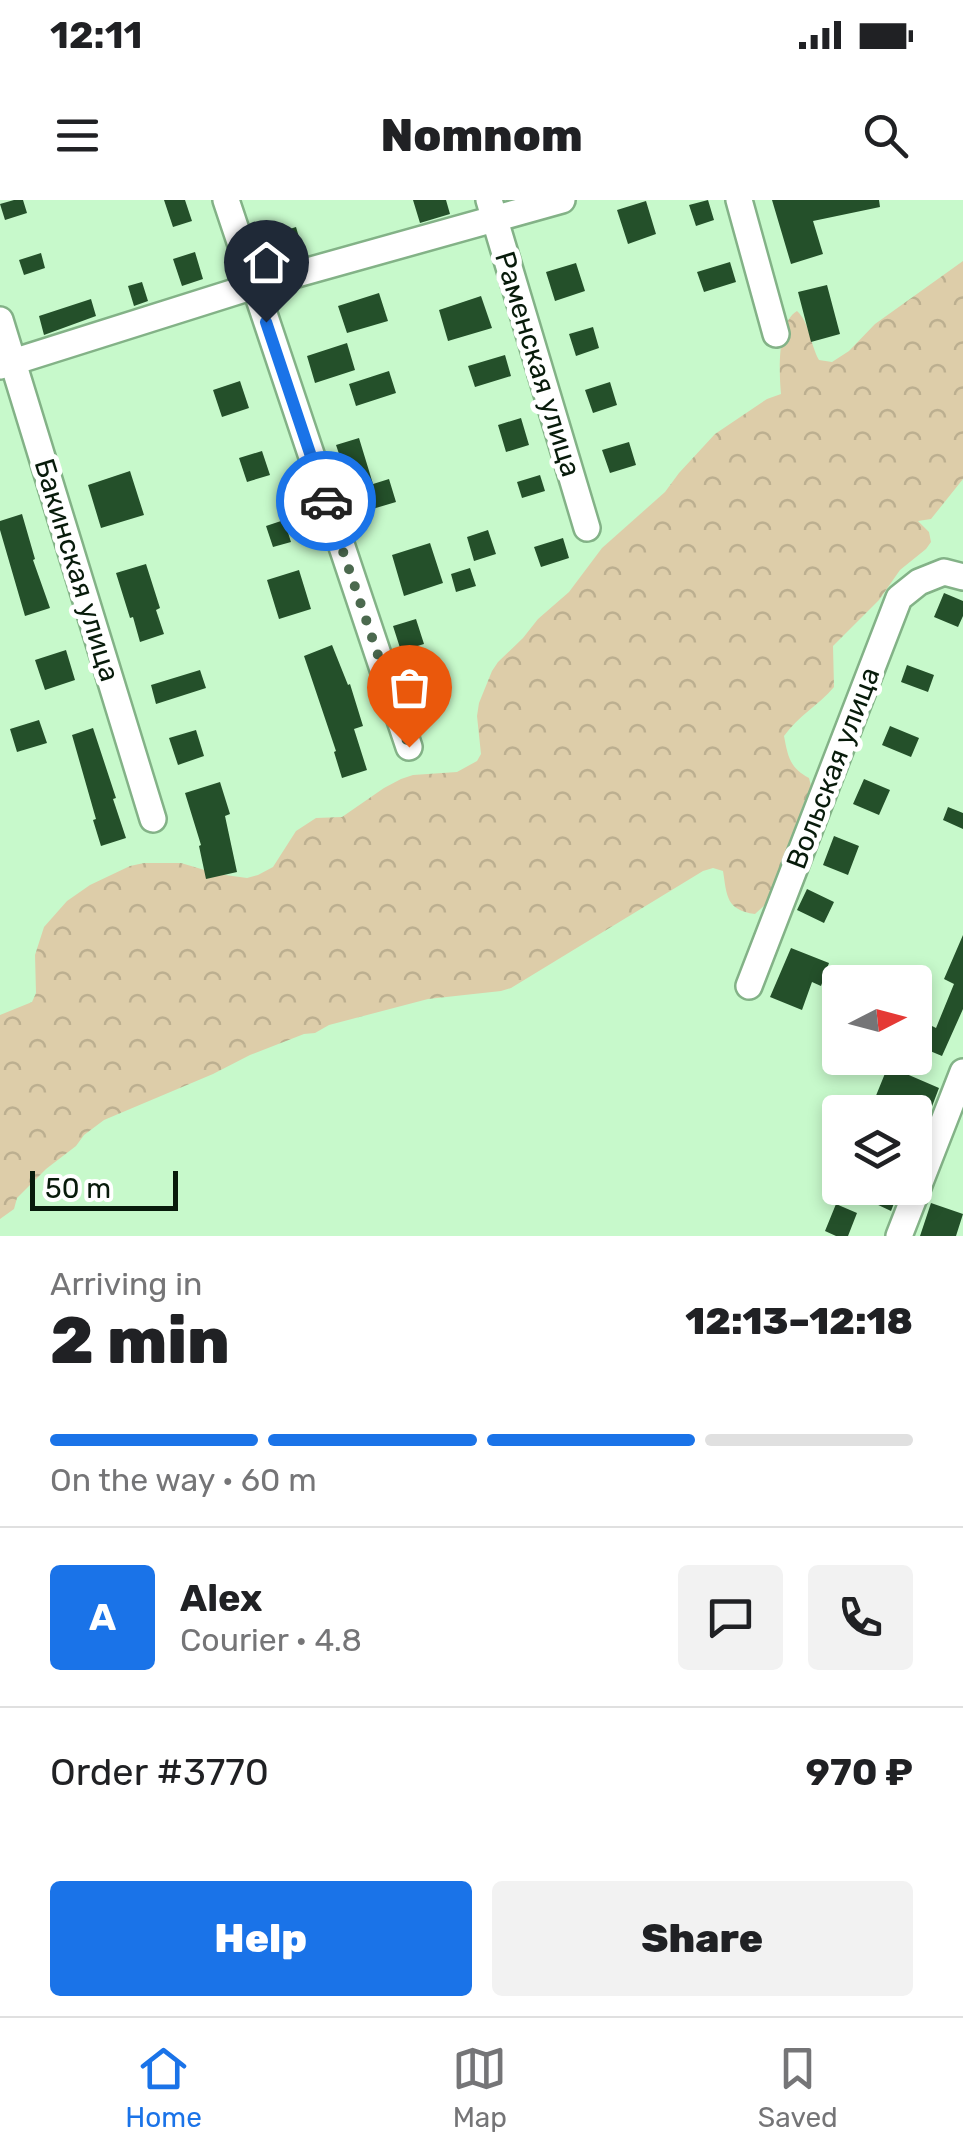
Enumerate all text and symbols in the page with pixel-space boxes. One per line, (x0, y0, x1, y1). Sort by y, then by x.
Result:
text: 12:11 (50, 12, 142, 58)
icon: menu (50, 108, 105, 163)
icon: search (858, 108, 913, 163)
text: Nomnom (380, 109, 583, 162)
pin (224, 220, 309, 323)
icon: home (239, 235, 294, 290)
street label: Раменская улица (488, 247, 588, 481)
courier (276, 451, 376, 551)
street label: Бакинская улица (27, 455, 127, 685)
icon: car (299, 474, 354, 529)
pin (367, 645, 452, 748)
icon: bag (382, 660, 437, 715)
street label: Вольская улица (779, 662, 887, 874)
north arrow (822, 965, 932, 1075)
map controls (822, 965, 932, 1205)
button: layers (822, 1095, 932, 1205)
scale bar (30, 1166, 178, 1210)
text: 50 m (45, 1172, 111, 1205)
text: Arriving in (50, 1265, 202, 1303)
text: 12:13–12:18 (685, 1298, 913, 1344)
text: 2 min (50, 1302, 230, 1379)
text: On the way · 60 m (50, 1461, 317, 1499)
button: chat (678, 1565, 783, 1670)
button: phone (808, 1565, 913, 1670)
text: Alex (180, 1575, 262, 1621)
text: A (89, 1594, 116, 1640)
text: Courier · 4.8 (180, 1621, 362, 1659)
text: Order #3770 (50, 1749, 269, 1795)
text: 970 ₽ (806, 1749, 913, 1795)
button: Help (50, 1881, 472, 1996)
button: Share (492, 1881, 913, 1996)
tab: Home (125, 2041, 202, 2134)
tab: Map (452, 2041, 507, 2134)
tab: Saved (758, 2041, 838, 2134)

